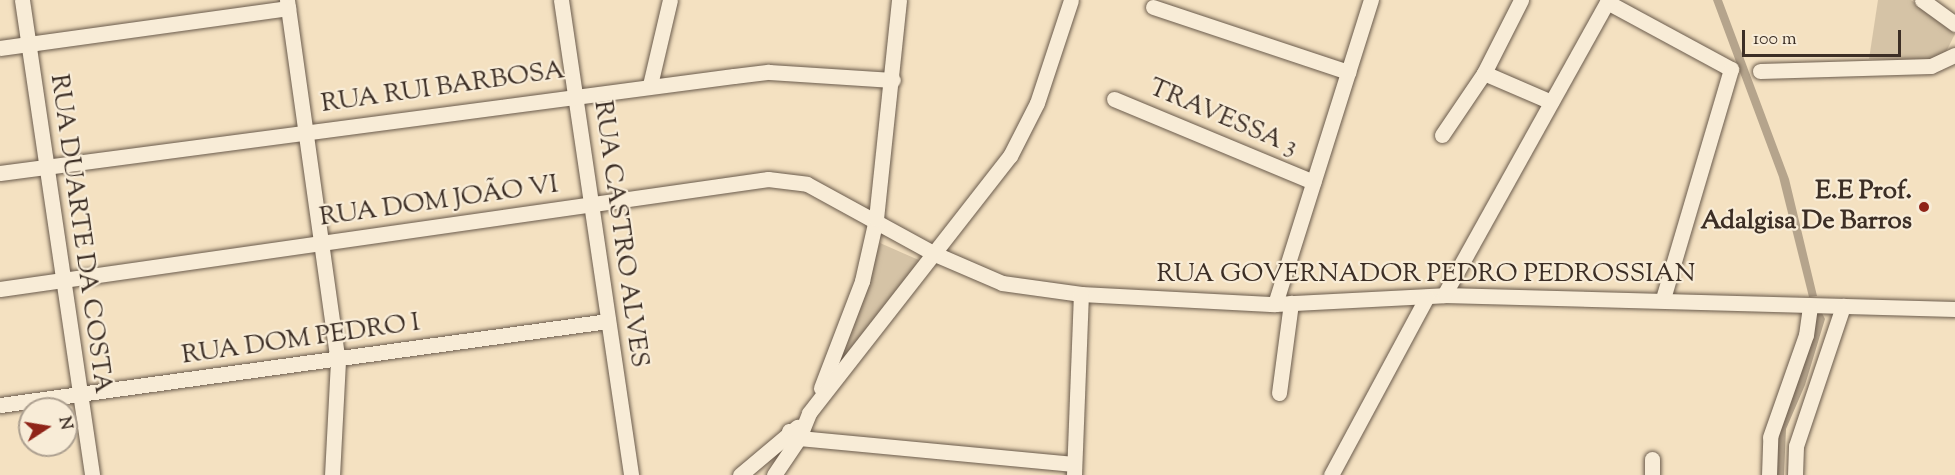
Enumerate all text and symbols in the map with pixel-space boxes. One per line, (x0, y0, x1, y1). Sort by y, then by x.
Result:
scale bar (1745, 18, 1904, 56)
text: 100 m (1753, 27, 1797, 53)
street label: RUA RUI BARBOSA (319, 55, 567, 121)
street label: RUA DUARTE DA COSTA (42, 72, 118, 396)
street label: TRAVESSA 3 (1144, 73, 1302, 163)
street label: RUA CASTRO ALVES (586, 99, 654, 369)
street label: RUA DOM JOÃO VI (318, 170, 560, 234)
place label: E.E Prof. Adalgisa De Barros (1700, 176, 1912, 237)
marker: E.E Prof. Adalgisa De Barros (1917, 200, 1931, 214)
street label: RUA GOVERNADOR PEDRO PEDROSSIAN (1156, 259, 1696, 291)
street label: RUA DOM PEDRO I (180, 308, 422, 372)
north arrow (18, 397, 78, 457)
text: N (52, 415, 77, 432)

